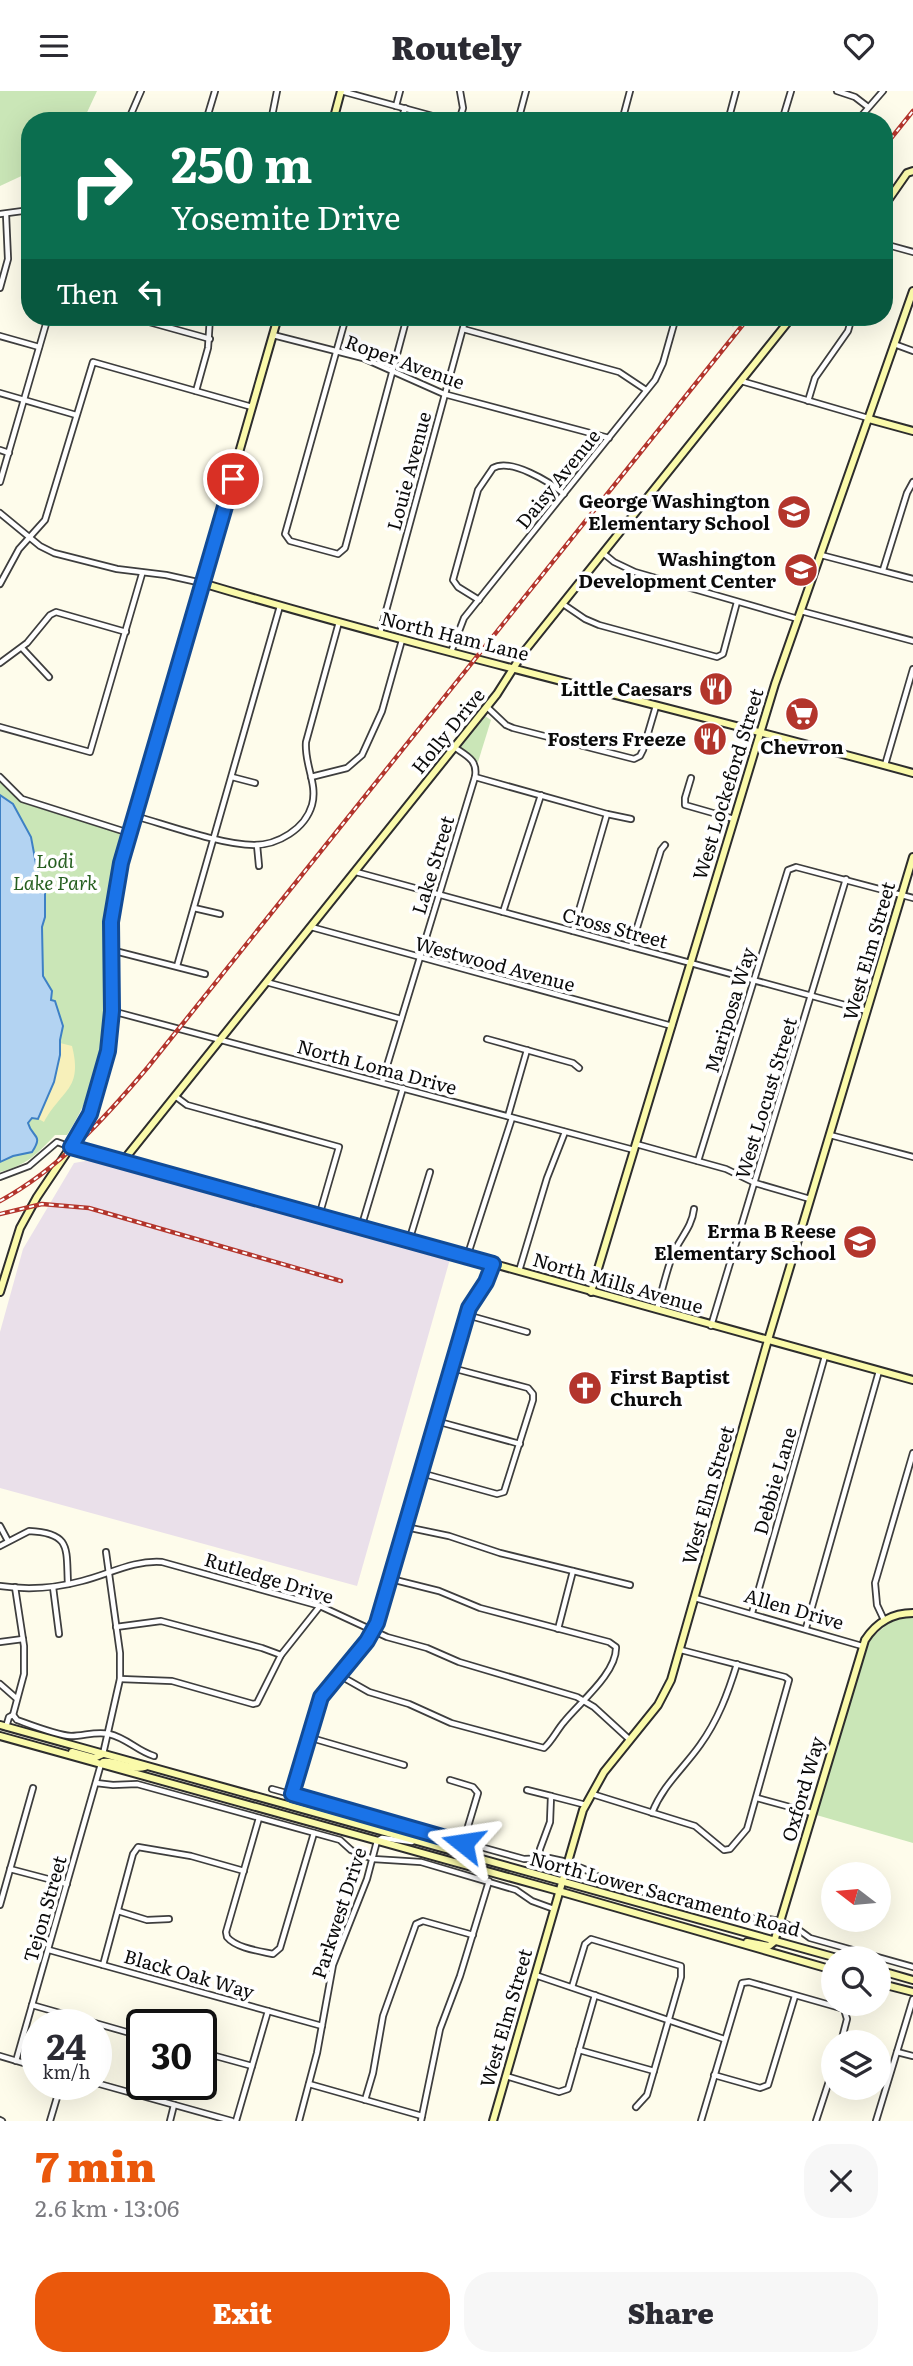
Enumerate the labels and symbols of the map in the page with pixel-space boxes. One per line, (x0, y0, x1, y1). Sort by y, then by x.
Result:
street label: Roper Avenue (342, 327, 469, 396)
street label: Louie Avenue (379, 408, 437, 533)
street label: Daisy Avenue (508, 422, 606, 534)
pin (203, 449, 263, 509)
place label: George Washington Elementary School (579, 486, 770, 536)
school or university icon: George Washington Elementary School (775, 493, 813, 531)
place label: Washington Development Center (578, 544, 777, 594)
school or university icon: Washington Development Center (782, 551, 820, 589)
street label: North Ham Lane (378, 603, 532, 667)
restaurant icon: Little Caesars (697, 670, 735, 708)
place label: Little Caesars (560, 674, 692, 702)
street label: Holly Drive (404, 681, 491, 779)
street label: West Lockeford Street (685, 684, 770, 883)
supermarket icon: Chevron (783, 695, 821, 733)
restaurant icon: Fosters Freeze (691, 720, 729, 758)
place label: Fosters Freeze (547, 724, 686, 752)
place label: Chevron (760, 732, 844, 760)
street label: Lake Street (404, 812, 460, 917)
park label: Lodi Lake Park (13, 846, 98, 896)
street label: West Elm Street (835, 878, 901, 1023)
street label: Cross Street (559, 900, 671, 955)
street label: Westwood Avenue (412, 928, 579, 998)
street label: Mariposa Way (697, 943, 761, 1076)
street label: West Locust Street (727, 1013, 803, 1182)
street label: North Loma Drive (294, 1031, 460, 1101)
place label: Erma B Reese Elementary School (654, 1216, 836, 1266)
school or university icon: Erma B Reese Elementary School (841, 1223, 879, 1261)
street label: North Mills Avenue (530, 1244, 707, 1320)
place label: First Baptist Church (610, 1362, 731, 1412)
church icon: First Baptist Church (566, 1369, 604, 1407)
street label: West Elm Street (674, 1422, 740, 1567)
street label: Debbie Lane (745, 1423, 803, 1538)
street label: Rutledge Drive (201, 1544, 337, 1610)
street label: Allen Drive (741, 1580, 848, 1636)
street label: Oxford Way (774, 1733, 830, 1845)
position arrow (426, 1806, 500, 1880)
street label: Parkwest Drive (304, 1843, 373, 1982)
street label: North Lower Sacramento Road (527, 1843, 804, 1943)
street label: Tejon Street (15, 1852, 73, 1966)
north arrow (821, 1862, 891, 1932)
street label: Black Oak Way (121, 1941, 258, 2005)
street label: West Elm Street (472, 1945, 538, 2090)
speed limit sign: 30 (126, 2009, 217, 2100)

